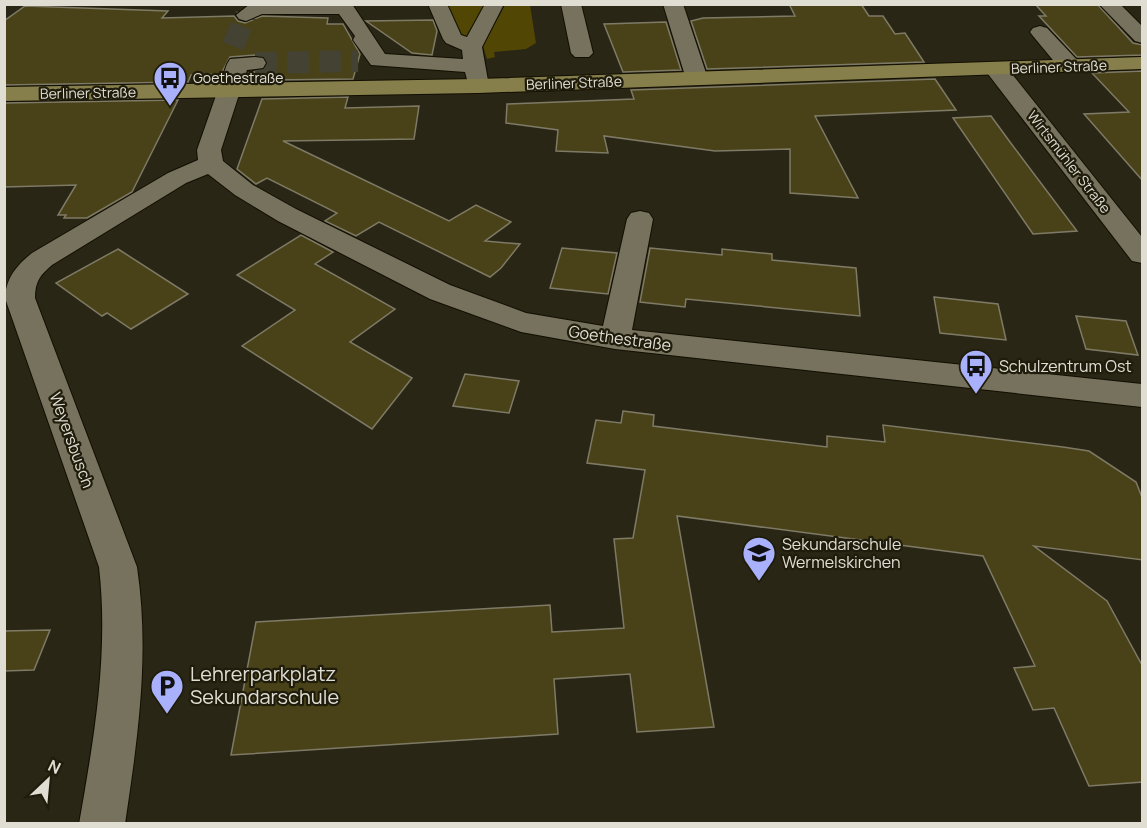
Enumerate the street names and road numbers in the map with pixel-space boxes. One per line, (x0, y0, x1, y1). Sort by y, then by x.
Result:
street label: Berliner Straße (1011, 55, 1107, 78)
street label: Berliner Straße (526, 71, 622, 94)
street label: Berliner Straße (40, 82, 136, 103)
street label: Wirtsmühler Straße (1023, 106, 1115, 217)
street label: Goethestraße (567, 320, 673, 356)
street label: Weyersbusch (45, 389, 99, 491)

